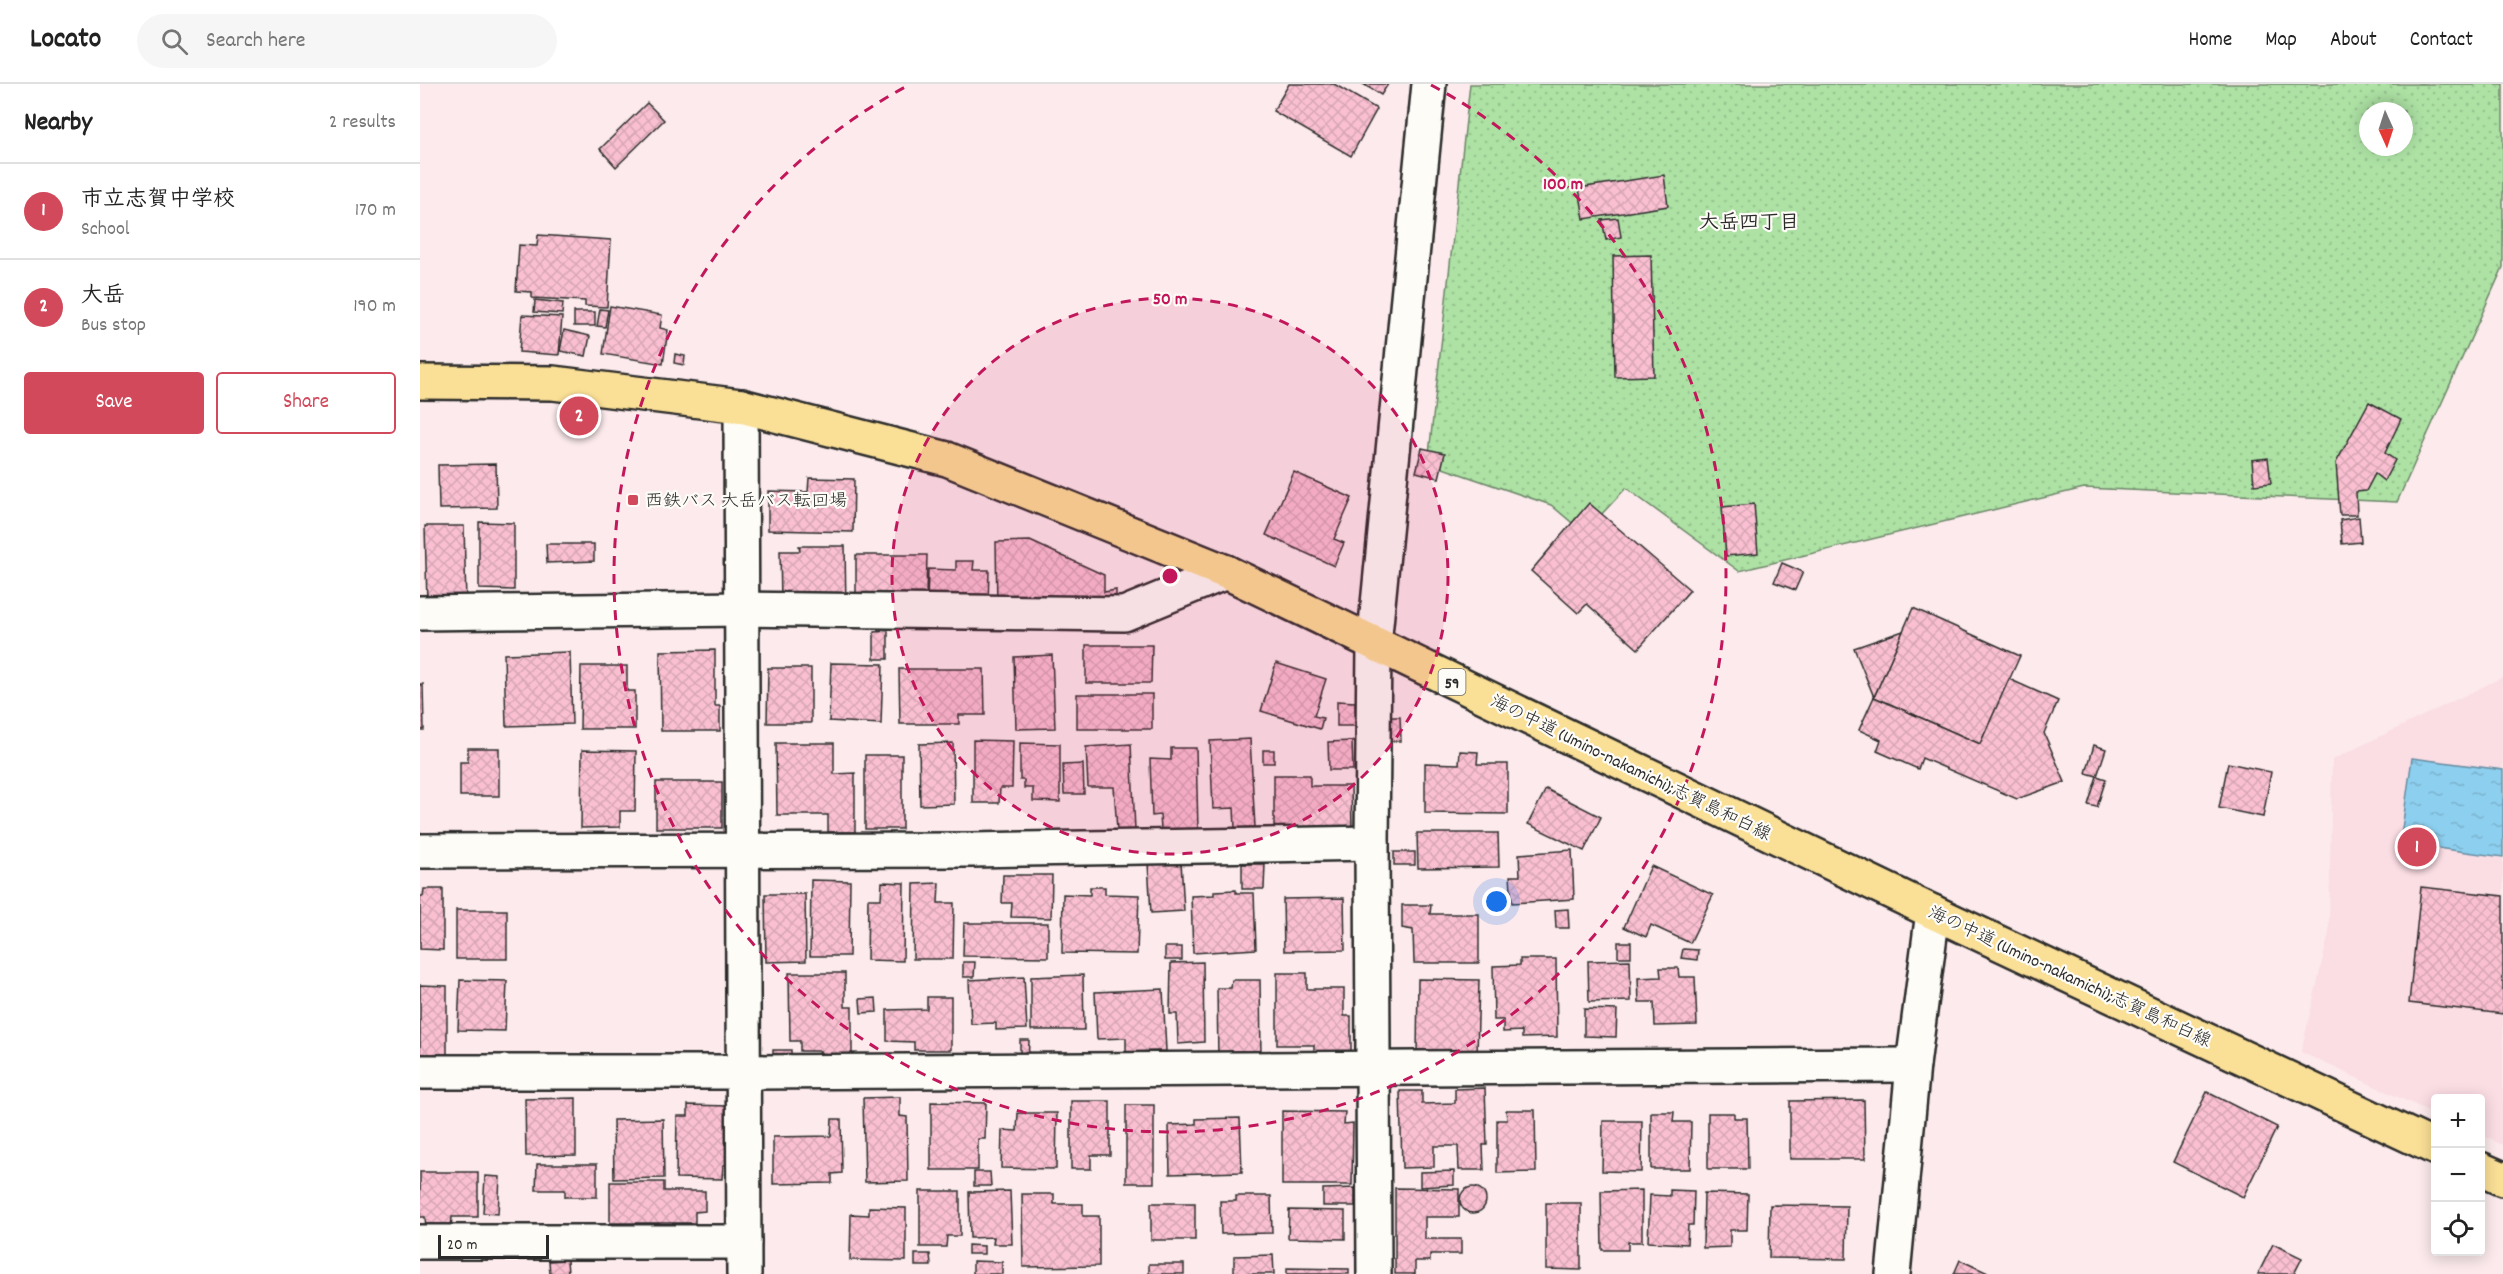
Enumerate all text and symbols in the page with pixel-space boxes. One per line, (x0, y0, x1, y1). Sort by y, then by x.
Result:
search box (137, 14, 557, 68)
text: Locato (30, 21, 101, 61)
icon: search (158, 25, 191, 58)
text: Search here (206, 26, 306, 57)
text: Home (2188, 26, 2232, 56)
text: Map (2265, 26, 2297, 56)
text: About (2330, 26, 2377, 56)
text: Contact (2410, 26, 2473, 56)
north arrow (2359, 102, 2413, 156)
text: Nearby (24, 105, 92, 142)
text: 2 results (329, 109, 396, 137)
text: 100 m (1543, 173, 1583, 198)
text: 市立志賀中学校 (81, 185, 235, 216)
text: 1 (41, 197, 46, 225)
text: 170 m (355, 197, 396, 225)
district label: 大岳四丁目 (1699, 210, 1799, 238)
text: School (81, 216, 130, 244)
text: 大岳 (81, 281, 125, 312)
text: 50 m (1153, 288, 1187, 313)
text: 2 (39, 293, 48, 321)
text: 190 m (353, 293, 396, 321)
text: Bus stop (81, 312, 146, 340)
button: Save (24, 372, 204, 434)
button: Share (216, 372, 396, 434)
pin: 2 (560, 394, 598, 438)
place label: 西鉄バス 大岳バス転回場 (645, 490, 847, 515)
marker: 西鉄バス 大岳バス転回場 (626, 493, 640, 507)
centre of rings (1160, 566, 1180, 586)
road number: 59 (1438, 669, 1466, 695)
street label: 海の中道 (Umino-nakamichi);志賀島和白線 (1485, 690, 1775, 848)
pin: 1 (2398, 824, 2436, 870)
your location (1482, 887, 1511, 916)
street label: 海の中道 (Umino-nakamichi);志賀島和白線 (1923, 901, 2215, 1055)
map controls (2431, 1094, 2485, 1256)
button: + (2431, 1094, 2485, 1148)
button: − (2431, 1148, 2485, 1202)
button: locate (2431, 1202, 2485, 1256)
scale bar (438, 1232, 549, 1260)
text: 20 m (447, 1234, 477, 1257)

